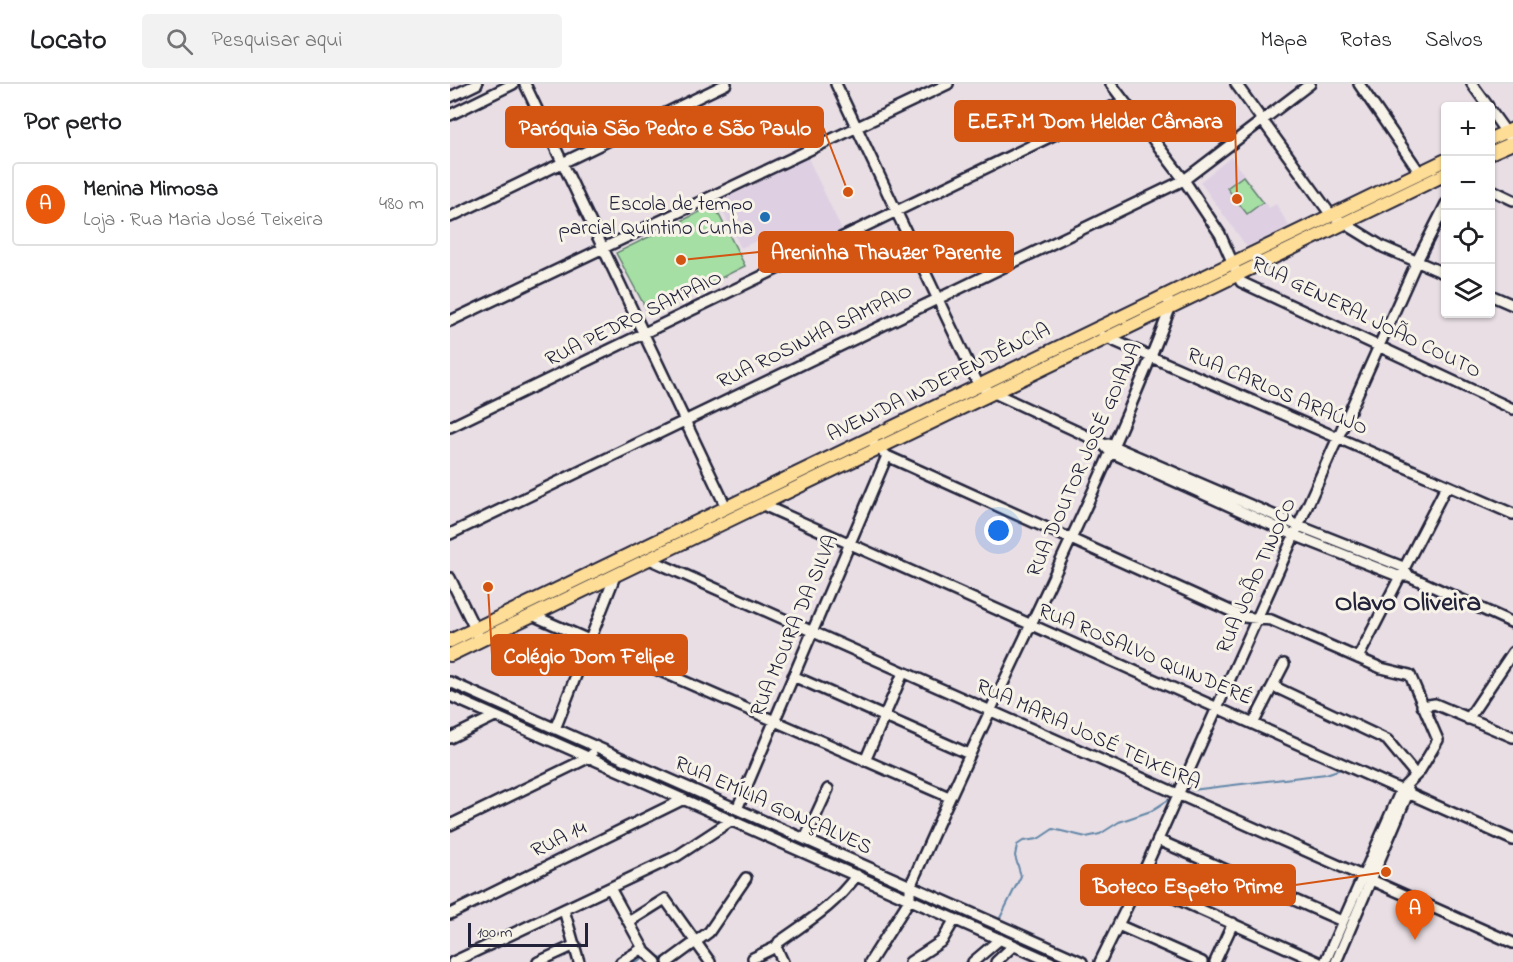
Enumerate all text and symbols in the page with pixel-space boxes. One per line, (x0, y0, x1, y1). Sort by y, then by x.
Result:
search box (142, 14, 562, 68)
text: Locato (30, 21, 106, 62)
icon: search (163, 25, 196, 58)
text: Pesquisar aqui (211, 25, 342, 57)
text: Mapa (1260, 26, 1307, 56)
text: Rotas (1340, 26, 1392, 56)
text: Salvos (1425, 26, 1483, 56)
callout: E.E.F.M Dom Helder Câmara (955, 101, 1235, 141)
map controls (1441, 102, 1495, 318)
button: + (1441, 102, 1495, 156)
text: Por perto (24, 104, 122, 142)
callout: Paróquia São Pedro e São Paulo (506, 107, 823, 147)
text: E.E.F.M Dom Helder Câmara (967, 107, 1223, 139)
text: Paróquia São Pedro e São Paulo (519, 114, 811, 146)
button: − (1441, 156, 1495, 210)
text: Menina Mimosa (83, 174, 218, 206)
text: A (39, 190, 52, 219)
text: 480 m (379, 190, 424, 219)
place label: Escola de tempo parcial Quintino Cunha (558, 190, 753, 244)
text: Loja · Rua Maria José Teixeira (83, 206, 323, 235)
marker: Escola de tempo parcial Quintino Cunha (758, 210, 772, 224)
button: locate (1441, 210, 1495, 264)
callout: Areninha Thauzer Parente (759, 232, 1013, 272)
text: Areninha Thauzer Parente (771, 238, 1002, 270)
street label: RUA GENERAL JOÃO COUTO (1246, 249, 1486, 387)
street label: RUA PEDRO SAMPAIO (540, 263, 728, 375)
button: layers (1441, 264, 1495, 318)
street label: RUA ROSINHA SAMPAIO (713, 277, 917, 397)
street label: AVENIDA INDEPENDÊNCIA (822, 316, 1056, 450)
street label: RUA DOUTOR JOSÉ GOIANA (1020, 338, 1150, 582)
street label: RUA CARLOS ARAÚJO (1182, 340, 1372, 444)
street label: RUA JOÃO TINOCO (1209, 493, 1305, 659)
your location (984, 516, 1013, 545)
street label: RUA MOURA DA SILVA (743, 530, 847, 722)
district label: Olavo Oliveira (1335, 584, 1481, 623)
street label: RUA ROSALVO QUINDERÉ (1033, 596, 1257, 714)
callout: Colégio Dom Felipe (492, 635, 687, 675)
text: Colégio Dom Felipe (504, 642, 676, 675)
street label: RUA MARIA JOSÉ TEIXEIRA (971, 672, 1205, 798)
street label: RUA EMÍLIA GONÇALVES (670, 749, 876, 863)
street label: RUA 14 (526, 814, 592, 866)
callout: Boteco Espeto Prime (1081, 865, 1295, 905)
text: Boteco Espeto Prime (1092, 872, 1284, 904)
pin: A (1396, 890, 1434, 940)
scale bar (468, 920, 588, 948)
text: 100 m (477, 921, 512, 945)

